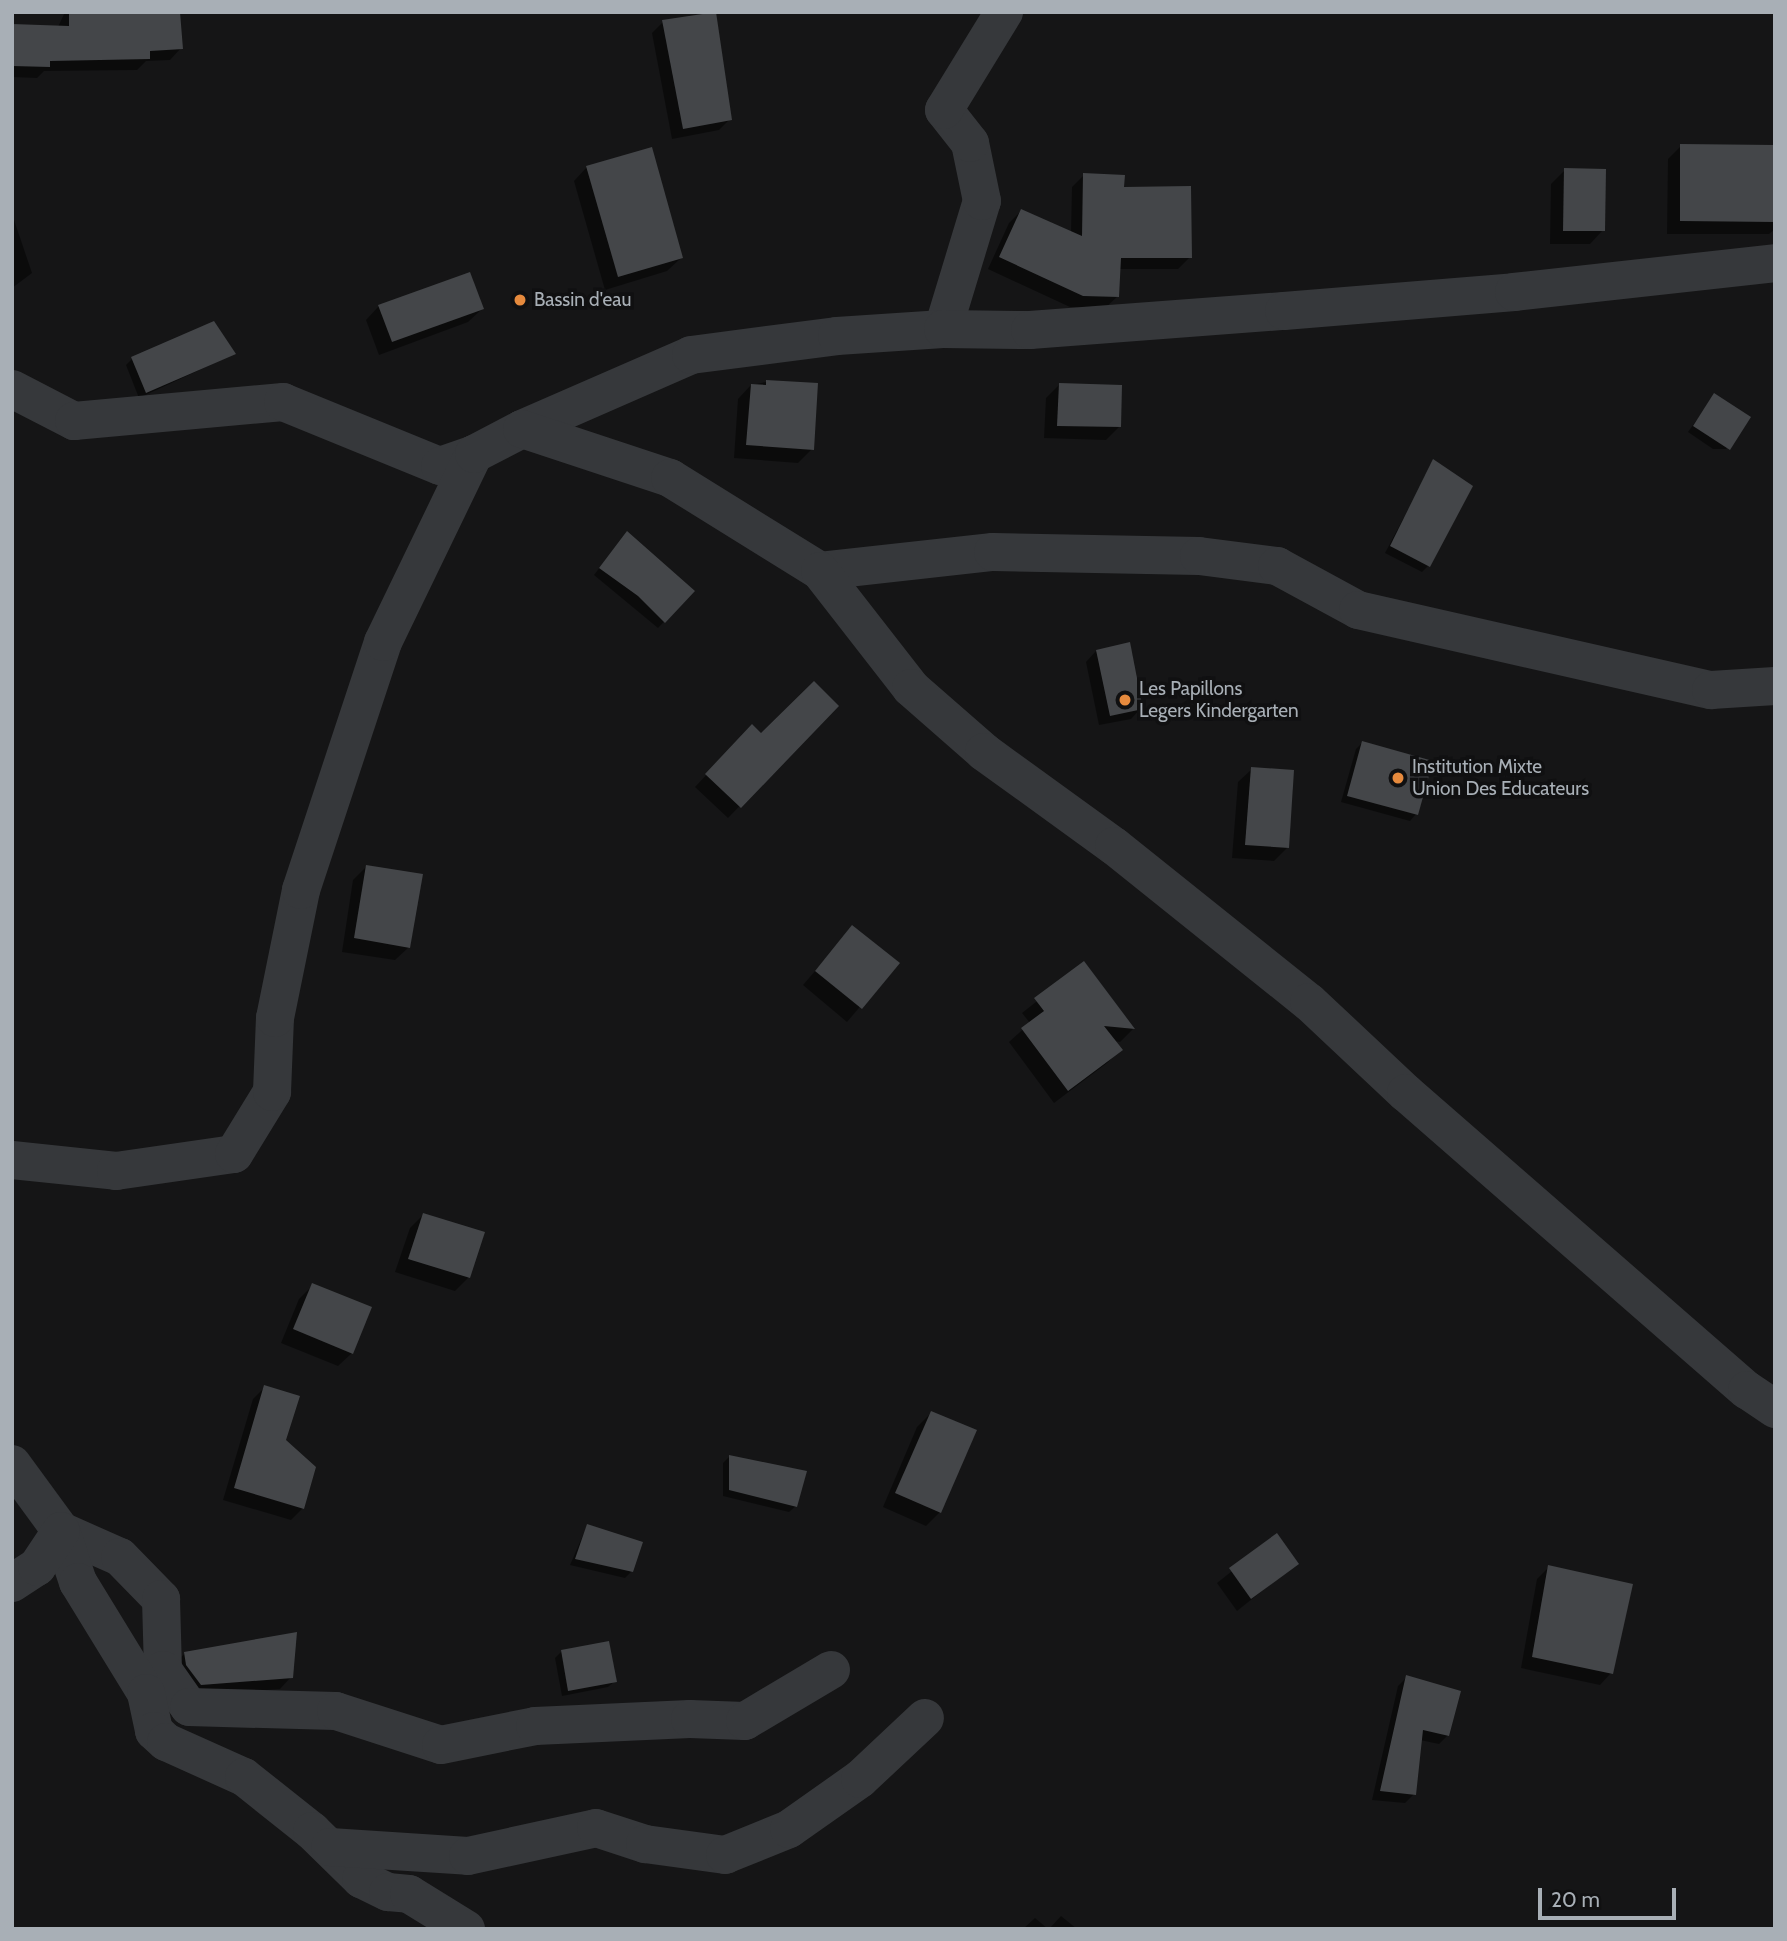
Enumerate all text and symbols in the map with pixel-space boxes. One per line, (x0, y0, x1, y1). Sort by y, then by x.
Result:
place label: Bassin d'eau (534, 289, 631, 311)
marker: Bassin d'eau (512, 292, 528, 308)
place label: Les Papillons Legers Kindergarten (1139, 678, 1299, 722)
marker: Les Papillons Legers Kindergarten (1117, 692, 1133, 708)
place label: Institution Mixte Union Des Educateurs (1412, 756, 1589, 800)
marker: Institution Mixte Union Des Educateurs (1390, 770, 1406, 786)
scale bar (1542, 1874, 1680, 1918)
text: 20 m (1551, 1887, 1600, 1912)

